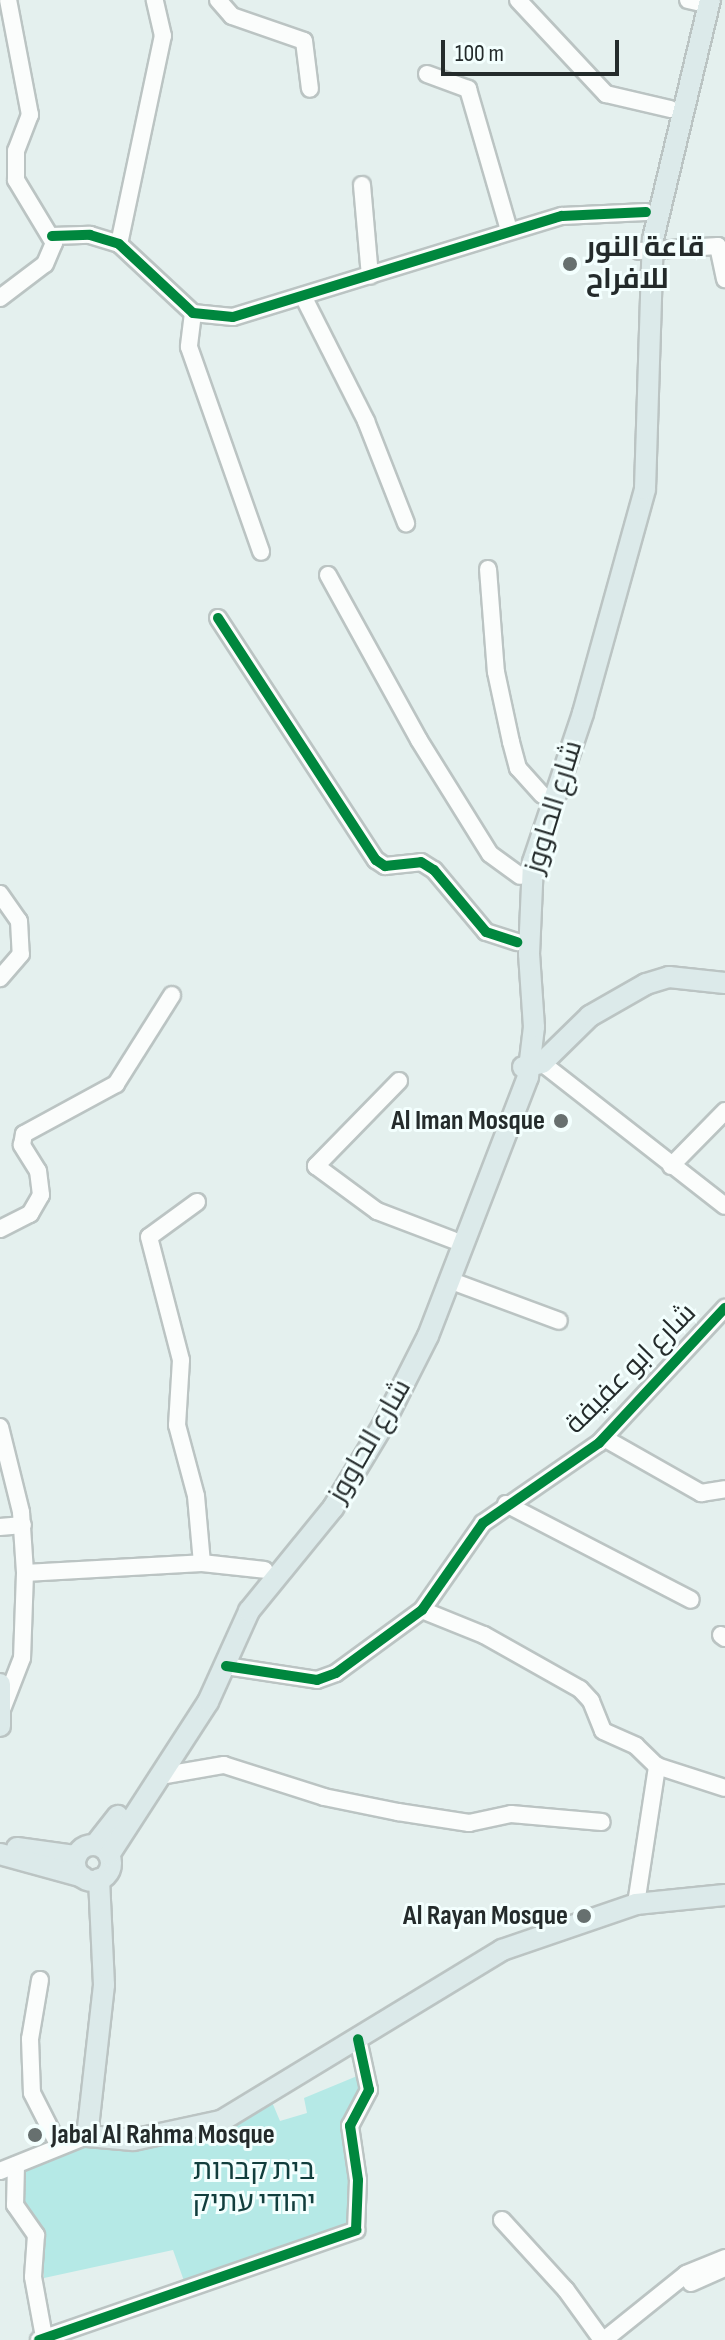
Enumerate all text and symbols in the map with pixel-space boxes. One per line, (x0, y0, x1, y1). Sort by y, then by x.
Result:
scale bar (445, 24, 623, 74)
text: 100 m (455, 39, 504, 68)
place label: قاعة النور للافراح (586, 231, 705, 297)
marker: قاعة النور للافراح (561, 255, 579, 273)
street label: شارع الحاووز (518, 737, 590, 877)
place label: Al Iman Mosque (391, 1104, 545, 1138)
marker: Al Iman Mosque (552, 1112, 570, 1130)
street label: شارع ابو عفيفة (559, 1297, 703, 1441)
street label: شارع الحاووز (321, 1373, 419, 1509)
place label: Al Rayan Mosque (403, 1899, 568, 1933)
marker: Al Rayan Mosque (575, 1907, 593, 1925)
place label: Jabal Al Rahma Mosque (51, 2118, 275, 2152)
marker: Jabal Al Rahma Mosque (26, 2126, 44, 2144)
park label: בית קברות יהודי עתיק (193, 2154, 315, 2220)

